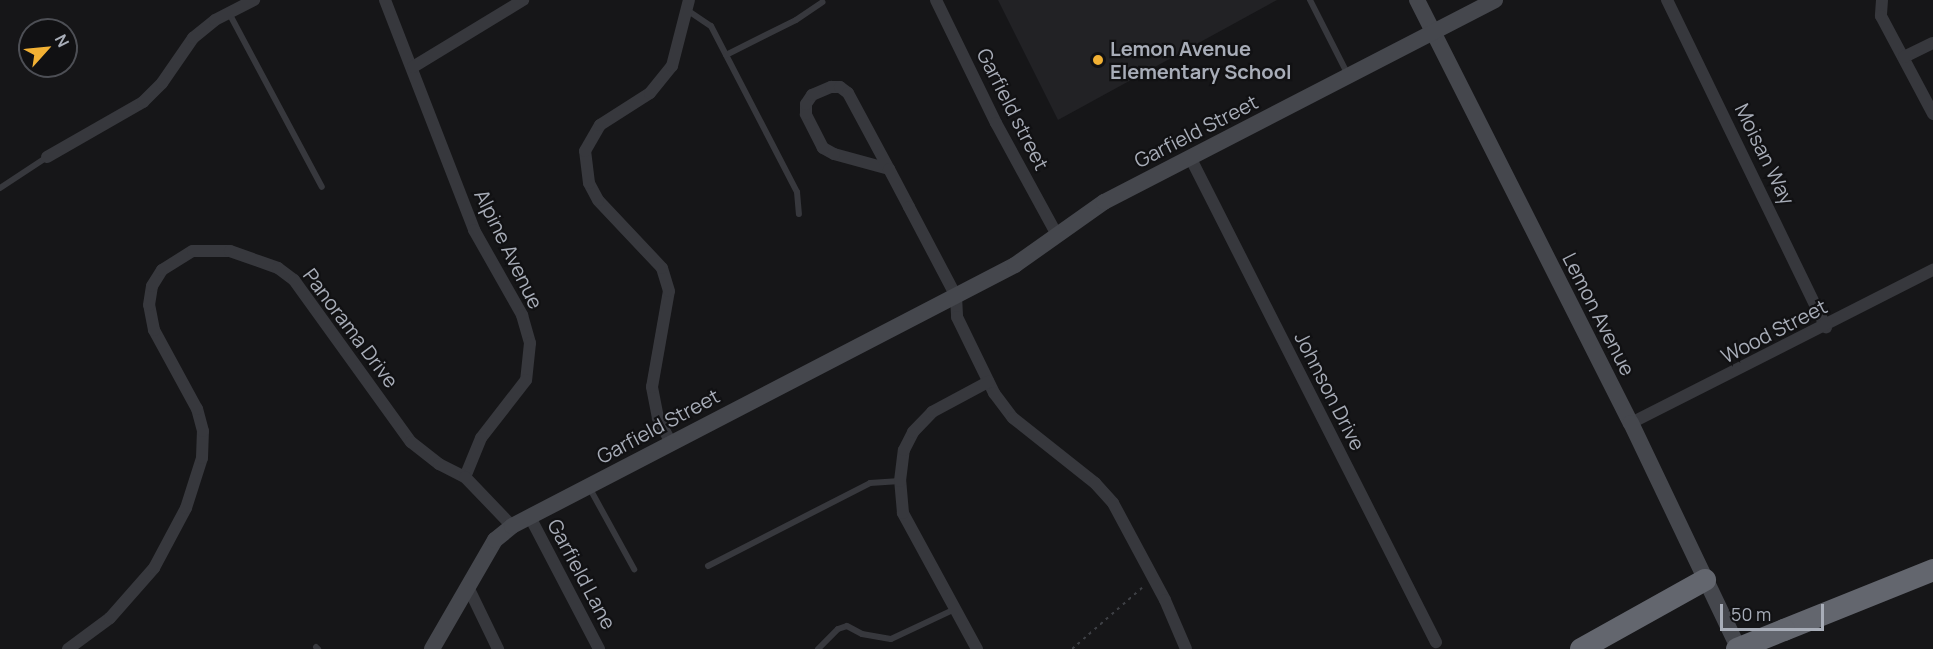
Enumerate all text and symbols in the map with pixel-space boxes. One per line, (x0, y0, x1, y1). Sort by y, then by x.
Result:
north arrow (18, 18, 78, 78)
text: N (50, 31, 75, 51)
place label: Lemon Avenue Elementary School (1110, 36, 1292, 83)
street label: Garfield street (972, 44, 1054, 174)
marker: Lemon Avenue Elementary School (1091, 53, 1105, 67)
street label: Garfield Street (1130, 90, 1262, 172)
street label: Moisan Way (1730, 99, 1800, 209)
street label: Alpine Avenue (470, 185, 548, 313)
street label: Lemon Avenue (1558, 249, 1640, 379)
street label: Panorama Drive (298, 264, 404, 392)
street label: Wood Street (1717, 294, 1831, 368)
street label: Johnson Drive (1290, 328, 1370, 454)
street label: Garfield Street (593, 384, 723, 468)
street label: Garfield Lane (543, 515, 621, 633)
scale bar (1723, 592, 1826, 630)
text: 50 m (1731, 602, 1771, 626)

